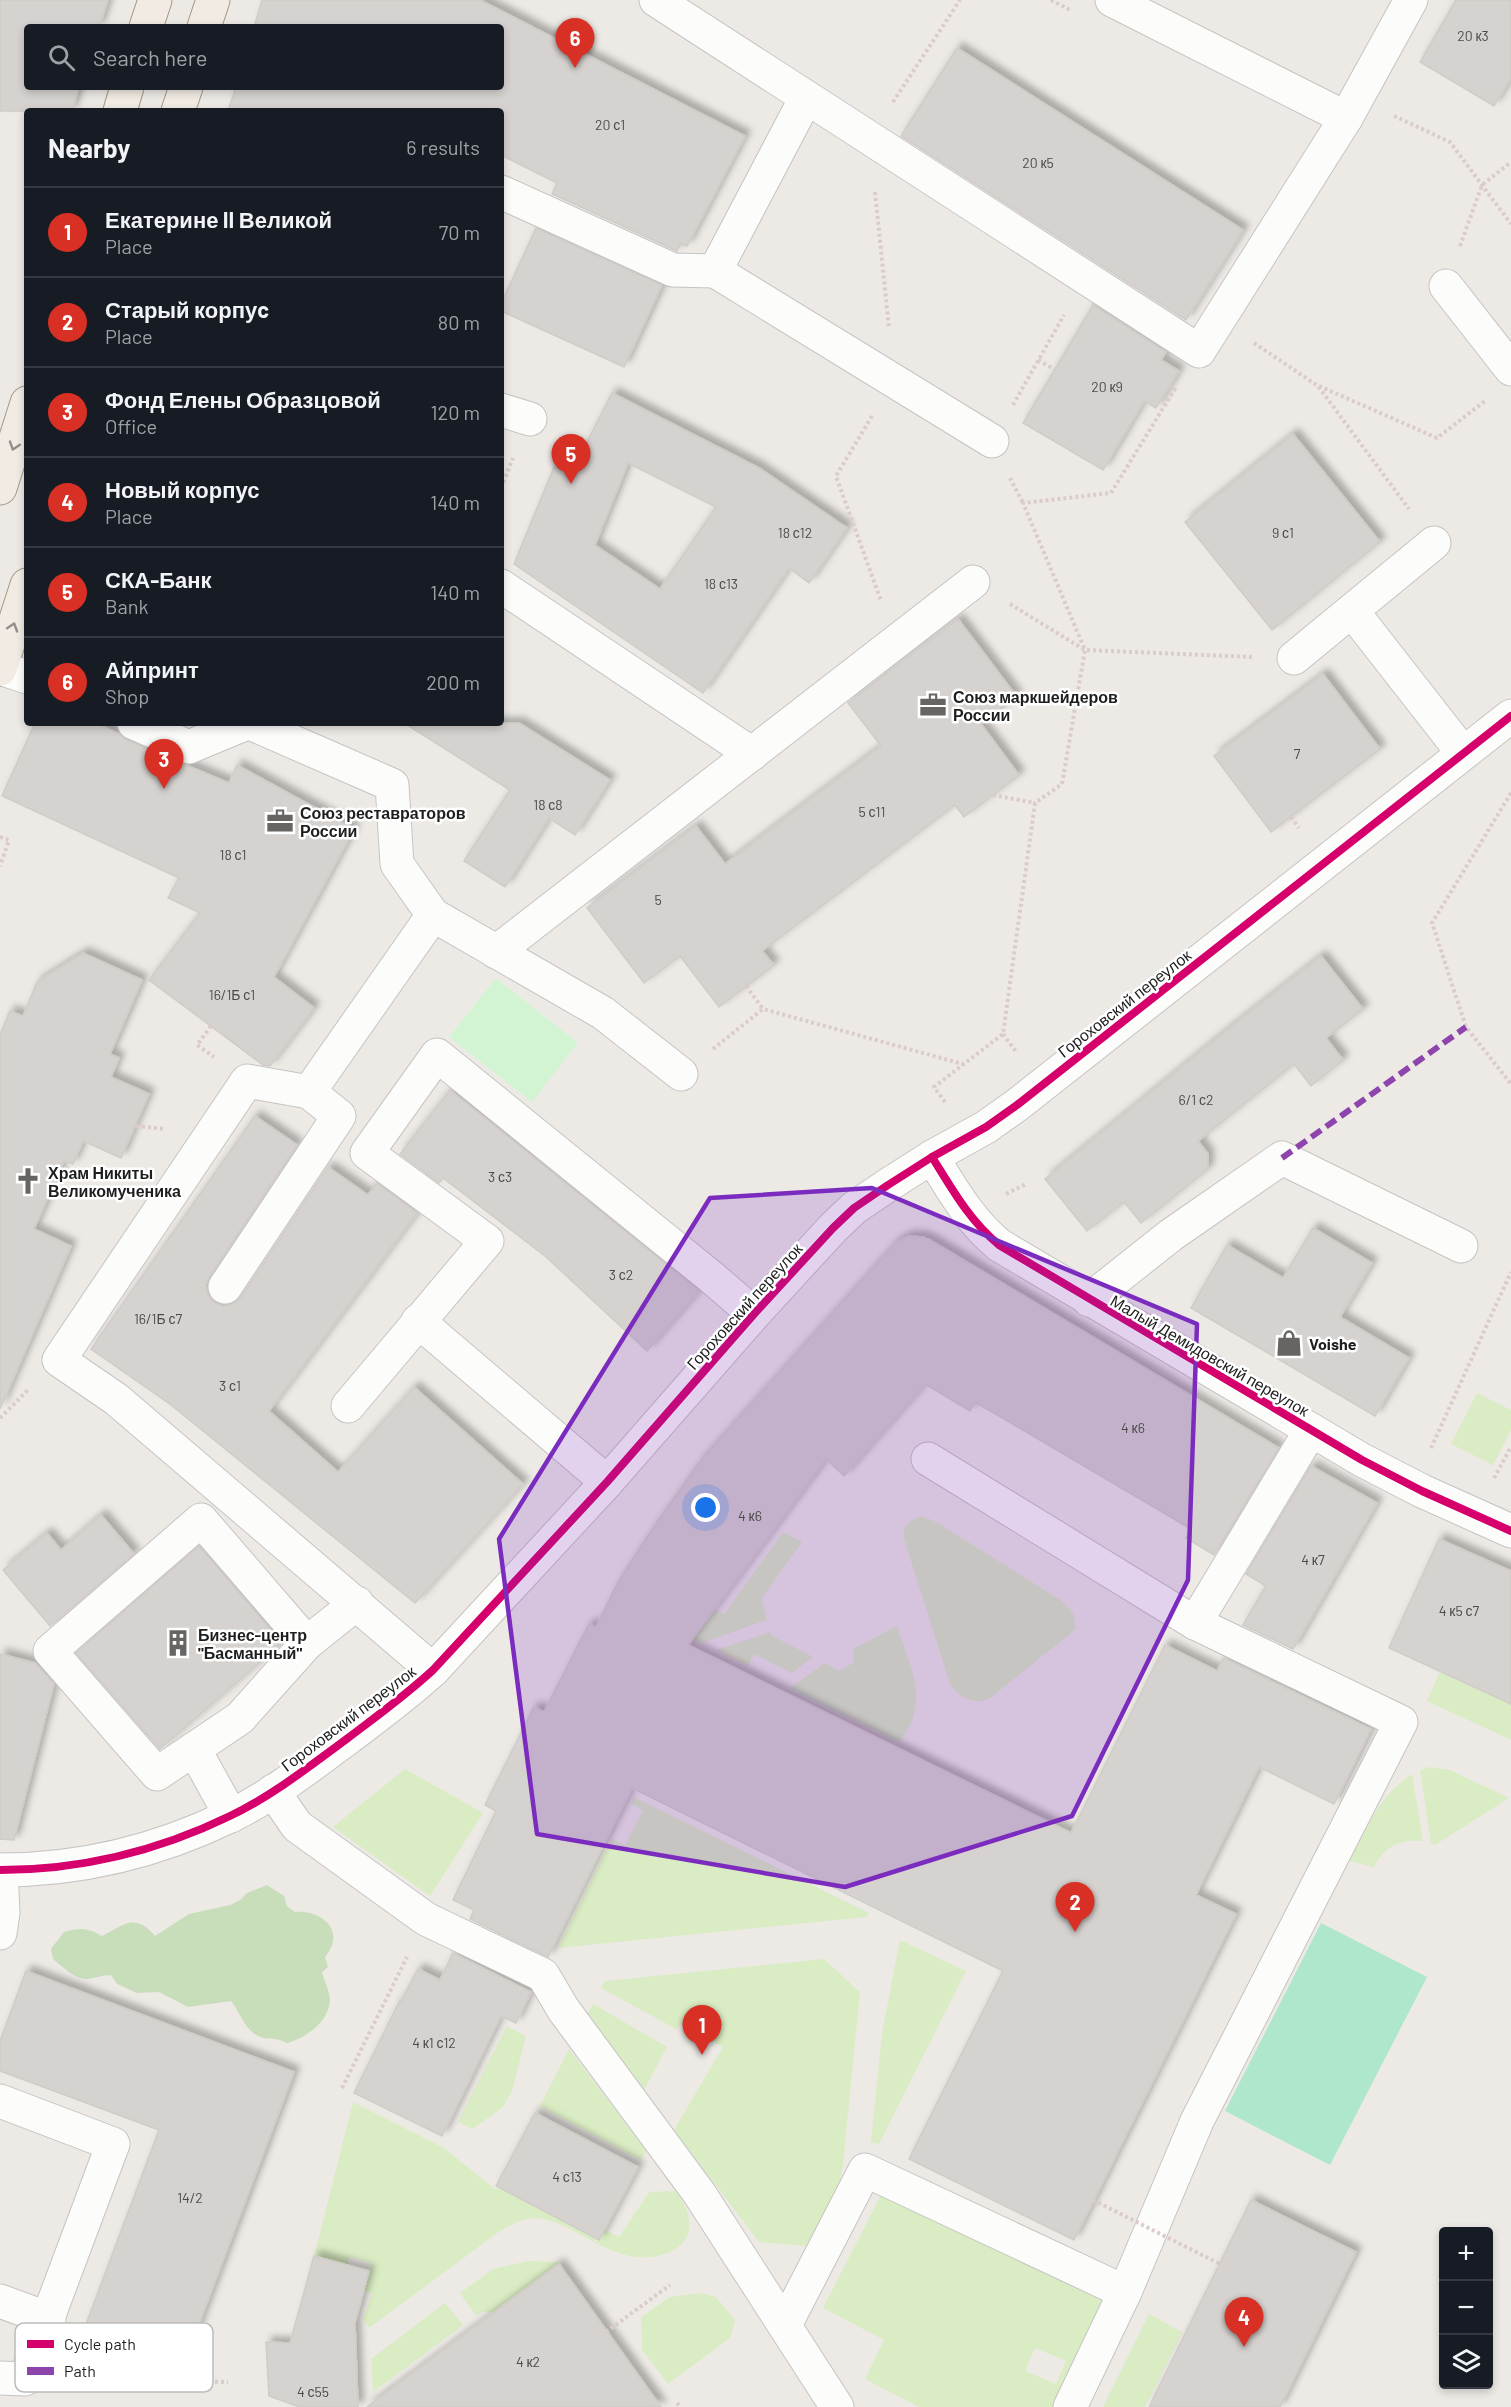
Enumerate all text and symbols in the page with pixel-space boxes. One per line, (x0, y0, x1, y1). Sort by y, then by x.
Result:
pin: 6 (556, 19, 594, 68)
search box (24, 24, 504, 90)
house number: 20 к3 (1457, 27, 1489, 44)
icon: search (45, 41, 78, 74)
text: Search here (93, 44, 207, 70)
house number: 20 с1 (595, 116, 625, 133)
text: Nearby (48, 132, 130, 163)
text: 6 results (406, 135, 480, 159)
house number: 20 к5 (1022, 154, 1054, 171)
text: Екатерине II Великой (105, 206, 332, 232)
text: 1 (64, 220, 71, 244)
text: 70 m (439, 220, 480, 244)
text: Place (105, 234, 153, 258)
text: Старый корпуc (105, 296, 269, 322)
text: 2 (62, 310, 73, 334)
text: 80 m (438, 310, 480, 334)
text: Place (105, 324, 153, 348)
house number: 20 к9 (1091, 378, 1123, 395)
text: Фонд Елены Образцовой (105, 386, 381, 412)
text: 3 (62, 400, 73, 424)
text: 120 m (430, 400, 480, 424)
text: Office (105, 414, 157, 438)
pin: 5 (552, 434, 590, 484)
one-way arrow (8, 440, 21, 451)
text: Новый корпус (105, 476, 259, 502)
text: 4 (61, 490, 74, 514)
text: 140 m (430, 490, 480, 514)
text: Place (105, 504, 153, 528)
house number: 18 с12 (778, 524, 812, 541)
house number: 9 с1 (1272, 524, 1294, 541)
text: СКА-Банк (105, 566, 212, 592)
house number: 18 с13 (704, 575, 738, 592)
text: 5 (62, 580, 73, 604)
text: 140 m (430, 580, 480, 604)
text: Bank (105, 594, 148, 618)
one-way arrow (6, 622, 19, 633)
text: Айпринт (105, 656, 199, 682)
text: 6 (62, 670, 73, 694)
text: 200 m (426, 670, 480, 694)
text: Shop (105, 684, 149, 708)
place label: Союз маркшейдеров России (953, 687, 1118, 724)
office icon: Союз маркшейдеров России (918, 690, 948, 720)
pin: 3 (144, 740, 184, 789)
house number: 7 (1294, 745, 1301, 762)
house number: 18 с8 (533, 796, 563, 813)
place label: Союз реставраторов России (300, 803, 466, 840)
house number: 5 с11 (859, 803, 885, 820)
office icon: Союз реставраторов России (265, 806, 295, 836)
house number: 18 с1 (220, 846, 246, 863)
house number: 5 (654, 891, 662, 908)
street label: Гороховский переулок (1054, 945, 1195, 1061)
house number: 16/1Б с1 (209, 986, 255, 1003)
house number: 6/1 с2 (1178, 1091, 1214, 1108)
place label: Храм Никиты Великомученика (48, 1163, 181, 1200)
church icon: Храм Никиты Великомученика (13, 1166, 43, 1196)
house number: 3 с3 (488, 1168, 512, 1185)
street label: Гороховский переулок (682, 1238, 806, 1373)
house number: 3 с2 (609, 1266, 633, 1283)
street label: Малый Демидовский переулок (1107, 1290, 1313, 1420)
house number: 16/1Б с7 (134, 1310, 182, 1327)
shop icon: Voishe (1274, 1328, 1304, 1358)
place label: Voishe (1309, 1334, 1357, 1353)
house number: 3 с1 (219, 1377, 241, 1394)
house number: 4 к6 (1121, 1419, 1145, 1436)
your location (691, 1493, 720, 1522)
house number: 4 к6 (738, 1507, 762, 1524)
house number: 4 к7 (1301, 1551, 1325, 1568)
house number: 4 к5 с7 (1439, 1602, 1480, 1619)
place label: Бизнес-центр "Басманный" (198, 1625, 307, 1662)
building icon: Бизнес-центр "Басманный" (163, 1628, 193, 1658)
street label: Гороховский переулок (277, 1661, 420, 1775)
pin: 2 (1056, 1882, 1094, 1932)
pin: 1 (682, 2006, 722, 2055)
house number: 4 к1 с12 (412, 2034, 456, 2051)
house number: 4 с13 (552, 2168, 582, 2185)
house number: 14/2 (177, 2189, 203, 2206)
map controls (1439, 2227, 1493, 2389)
button: + (1439, 2227, 1493, 2281)
button: − (1439, 2281, 1493, 2335)
pin: 4 (1224, 2298, 1264, 2347)
legend (15, 2323, 213, 2392)
text: Cycle path (64, 2334, 136, 2353)
button: layers (1439, 2335, 1493, 2389)
house number: 4 к2 (516, 2353, 540, 2370)
text: Path (64, 2361, 96, 2380)
house number: 4 с55 (297, 2383, 329, 2400)

